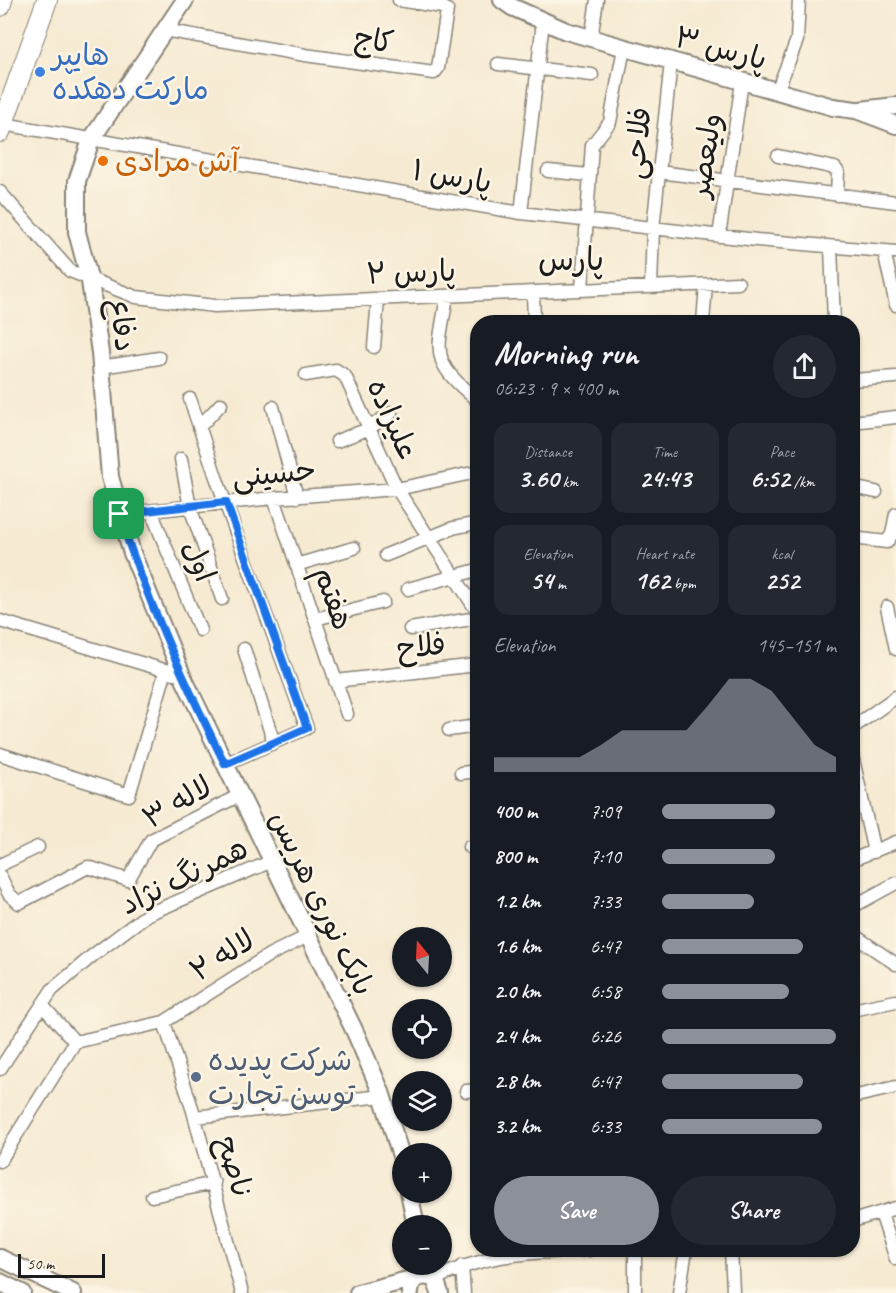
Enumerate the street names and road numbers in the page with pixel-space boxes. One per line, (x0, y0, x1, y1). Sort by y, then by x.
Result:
street label: پارس ۳ (671, 17, 771, 79)
street label: کاج (351, 18, 396, 63)
street label: فلاحی (614, 105, 660, 181)
street label: ولیعصر (679, 110, 730, 203)
street label: پارس ۱ (409, 150, 495, 202)
street label: پارس ۲ (366, 251, 456, 293)
street label: دفاع (99, 296, 145, 354)
street label: علیزاده (358, 373, 428, 465)
street label: حسینی (230, 450, 318, 496)
street label: اول (174, 535, 224, 587)
street label: هفتم (303, 561, 362, 636)
street label: فلاح (394, 625, 448, 668)
street label: لاله ۳ (135, 767, 219, 837)
street label: بابک نوری هریس (261, 804, 383, 1002)
street label: همرنگ نژاد (114, 829, 254, 923)
street label: لاله ۲ (182, 920, 262, 990)
street label: ناصح (207, 1131, 262, 1203)

